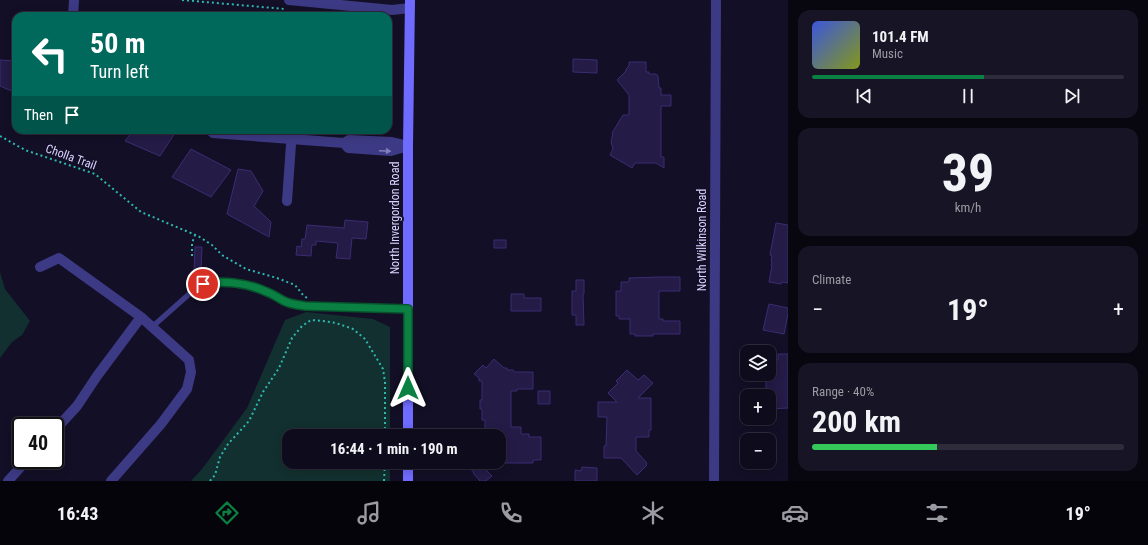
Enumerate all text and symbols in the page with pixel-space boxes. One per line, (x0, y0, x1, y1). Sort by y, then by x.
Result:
text: 50 m (90, 27, 146, 60)
icon: left (24, 28, 76, 80)
text: 101.4 FM (872, 28, 929, 46)
text: Music (872, 46, 903, 61)
text: Turn left (90, 61, 149, 82)
icon: previous (853, 85, 875, 107)
icon: pause (957, 85, 979, 107)
icon: next (1061, 85, 1083, 107)
icon: arrive (61, 104, 83, 126)
text: Then (24, 106, 53, 124)
street label: Cholla Trail (44, 141, 98, 173)
text: 39 (942, 143, 994, 204)
one-way arrow (379, 147, 391, 154)
street label: North Invergordon Road (388, 162, 402, 274)
street label: North Wilkinson Road (695, 189, 709, 291)
text: km/h (955, 200, 981, 215)
pin (186, 267, 220, 301)
text: Climate (812, 272, 851, 287)
icon: arrive (192, 273, 214, 295)
text: 19° (947, 292, 989, 327)
text: − (812, 297, 823, 322)
text: + (1113, 297, 1124, 322)
map controls (740, 345, 776, 469)
button: layers (740, 345, 776, 381)
position arrow (387, 367, 429, 409)
text: Range · 40% (812, 384, 874, 399)
button: + (740, 389, 776, 425)
text: 200 km (812, 404, 901, 439)
speed limit sign: 40 (12, 417, 64, 469)
button: − (740, 433, 776, 469)
text: 16:44 · 1 min · 190 m (330, 440, 458, 458)
icon: directions (213, 499, 241, 527)
icon: music (355, 499, 383, 527)
icon: phone (497, 499, 525, 527)
icon: climate (639, 499, 667, 527)
icon: car (781, 499, 809, 527)
icon: filters (923, 499, 951, 527)
text: 16:43 (57, 503, 98, 524)
text: 19° (1066, 503, 1091, 524)

